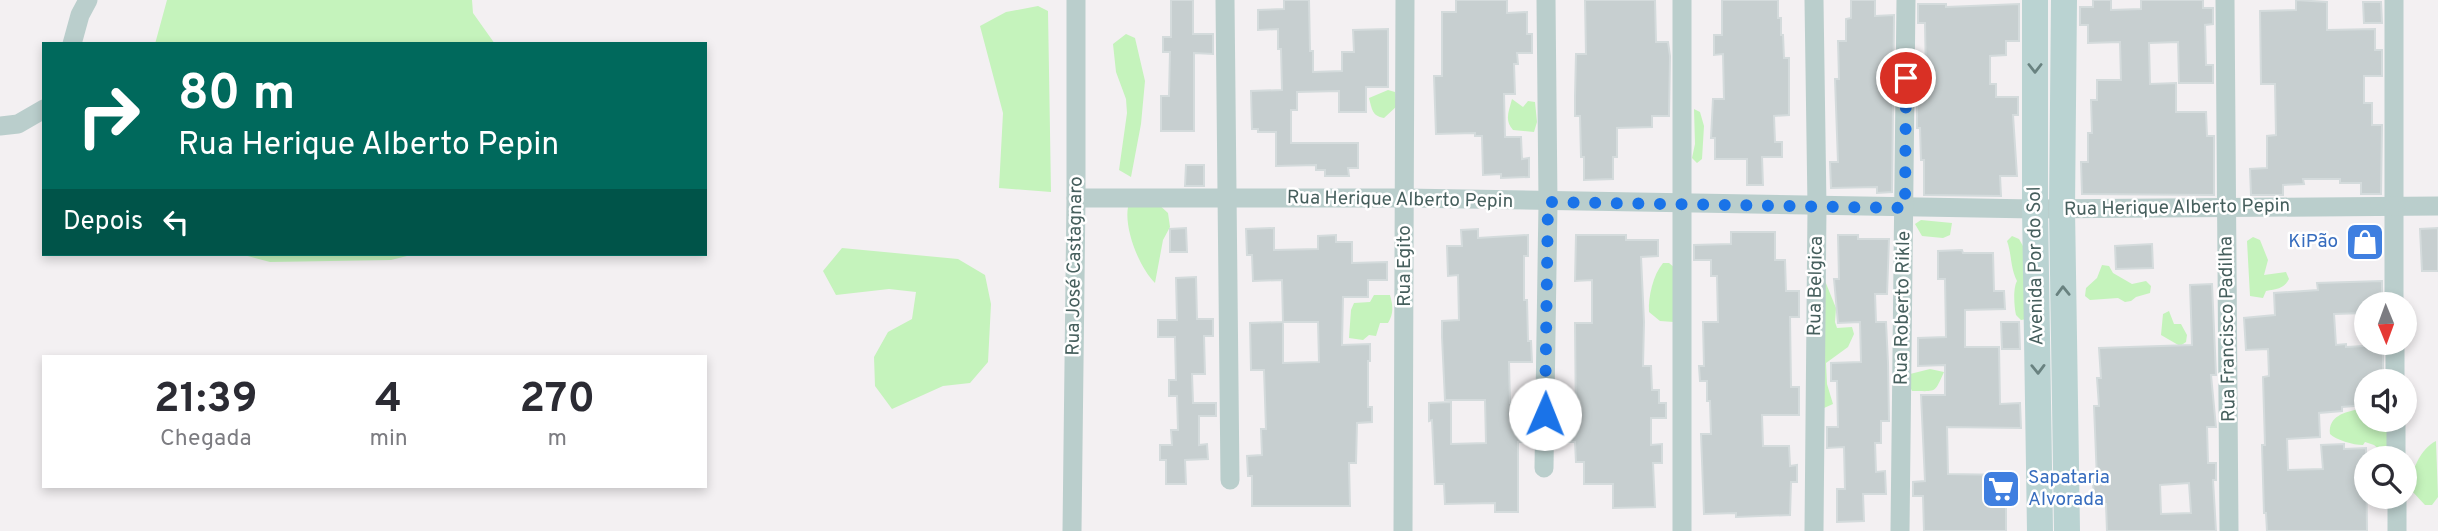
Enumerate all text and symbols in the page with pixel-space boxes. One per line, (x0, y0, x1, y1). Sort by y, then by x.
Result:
pin (1876, 48, 1936, 108)
icon: arrive (1887, 59, 1925, 97)
one-way arrow (2027, 63, 2043, 74)
text: 80 m (178, 65, 295, 127)
icon: right (63, 70, 154, 161)
text: Rua Herique Alberto Pepin (178, 126, 559, 166)
street label: Rua José Castagnaro (1061, 176, 1089, 356)
street label: Rua Herique Alberto Pepin (1287, 186, 1513, 214)
street label: Avenida Por do Sol (2023, 186, 2049, 346)
street label: Rua Herique Alberto Pepin (2064, 194, 2290, 222)
icon: left (157, 203, 195, 241)
text: Depois (63, 206, 143, 239)
shop icon: KiPão (2344, 221, 2386, 263)
street label: Rua Egito (1393, 225, 1417, 307)
place label: KiPão (2288, 230, 2338, 254)
street label: Rua Roberto Rikle (1890, 231, 1916, 385)
street label: Rua Belgica (1803, 236, 1829, 336)
street label: Rua Francisco Padilha (2214, 236, 2242, 422)
one-way arrow (2055, 286, 2071, 296)
north arrow (2354, 292, 2417, 355)
map controls (2354, 292, 2417, 509)
one-way arrow (2030, 364, 2045, 375)
button: sound (2354, 369, 2417, 432)
text: 21:39 (154, 374, 258, 427)
text: 4 (375, 374, 402, 427)
text: 270 (520, 374, 595, 427)
position arrow (1508, 377, 1582, 451)
text: Chegada (160, 425, 251, 454)
text: min (369, 425, 408, 454)
text: m (548, 425, 567, 454)
button: search (2354, 446, 2417, 509)
place label: Sapataria Alvorada (2028, 466, 2110, 512)
supermarket icon: Sapataria Alvorada (1980, 468, 2022, 510)

